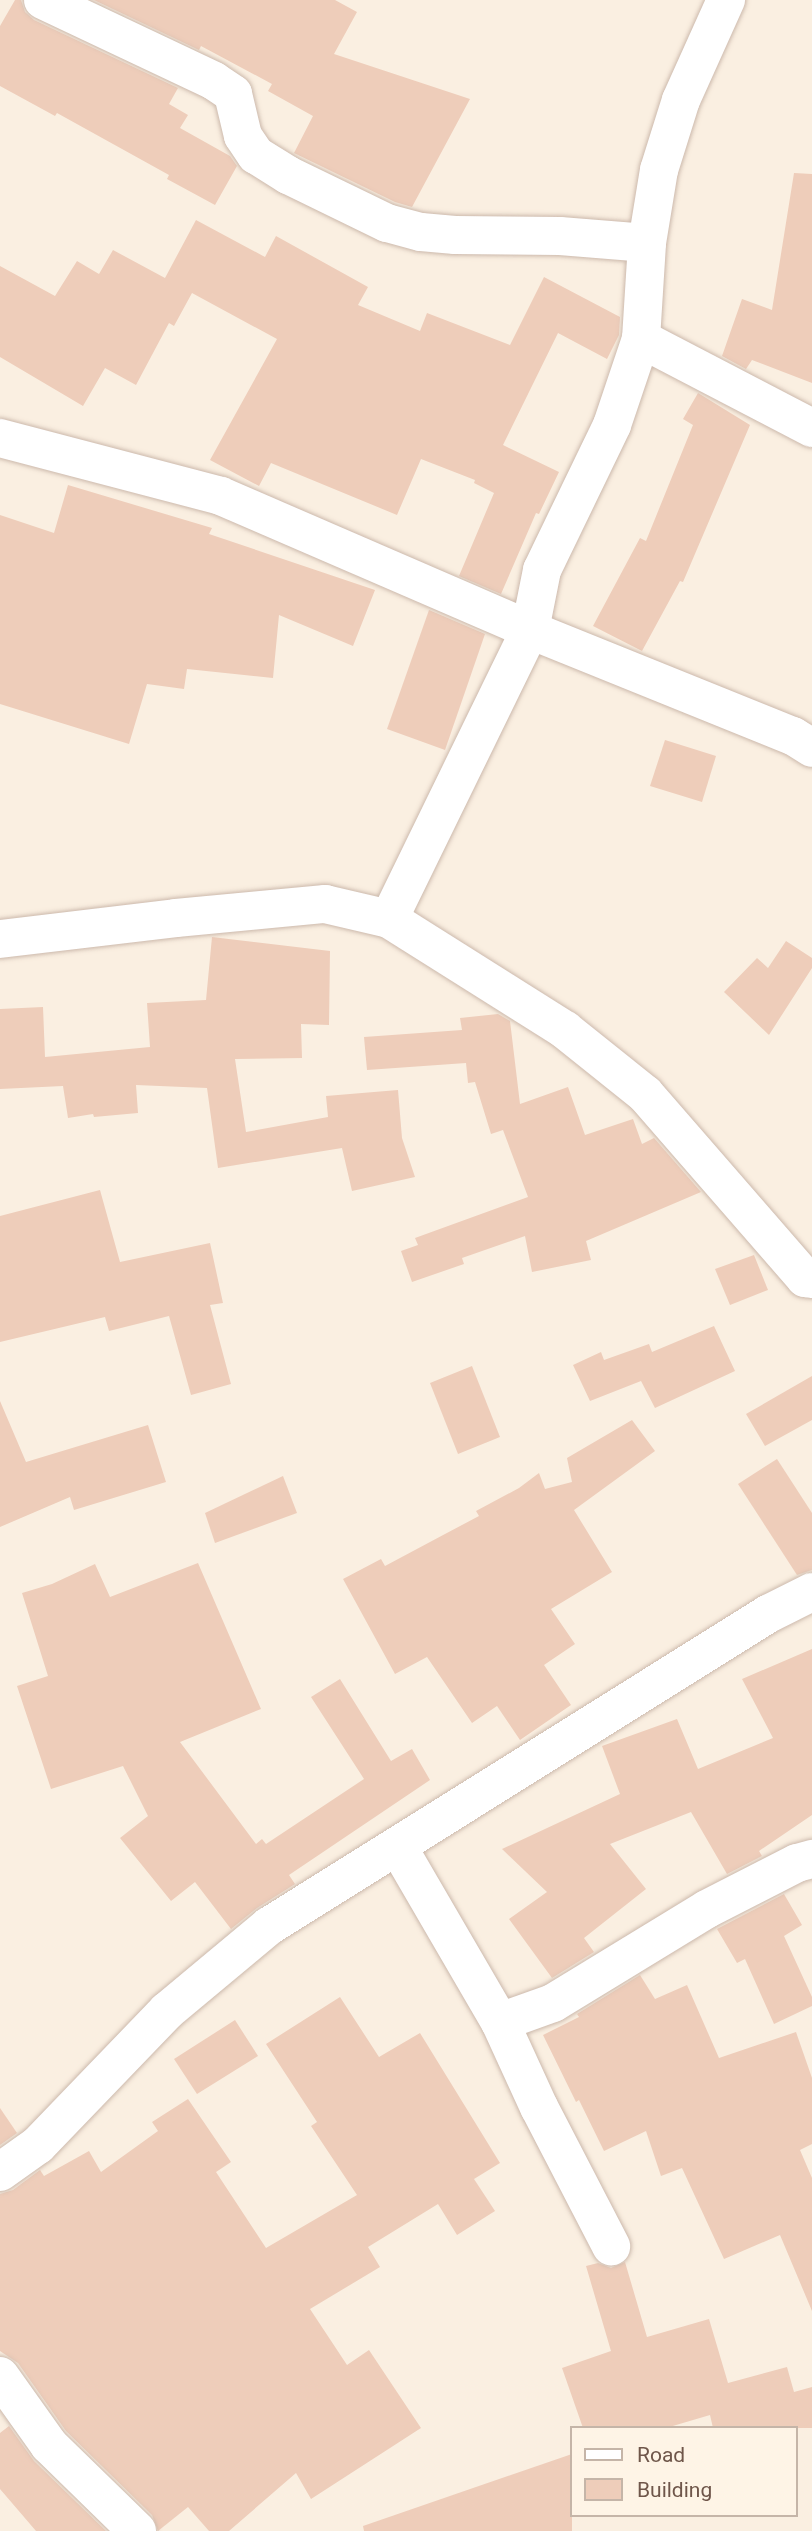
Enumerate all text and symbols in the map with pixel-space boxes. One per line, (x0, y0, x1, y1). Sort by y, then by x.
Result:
legend (570, 2426, 798, 2517)
text: Road (637, 2443, 685, 2467)
text: Building (637, 2478, 712, 2502)

